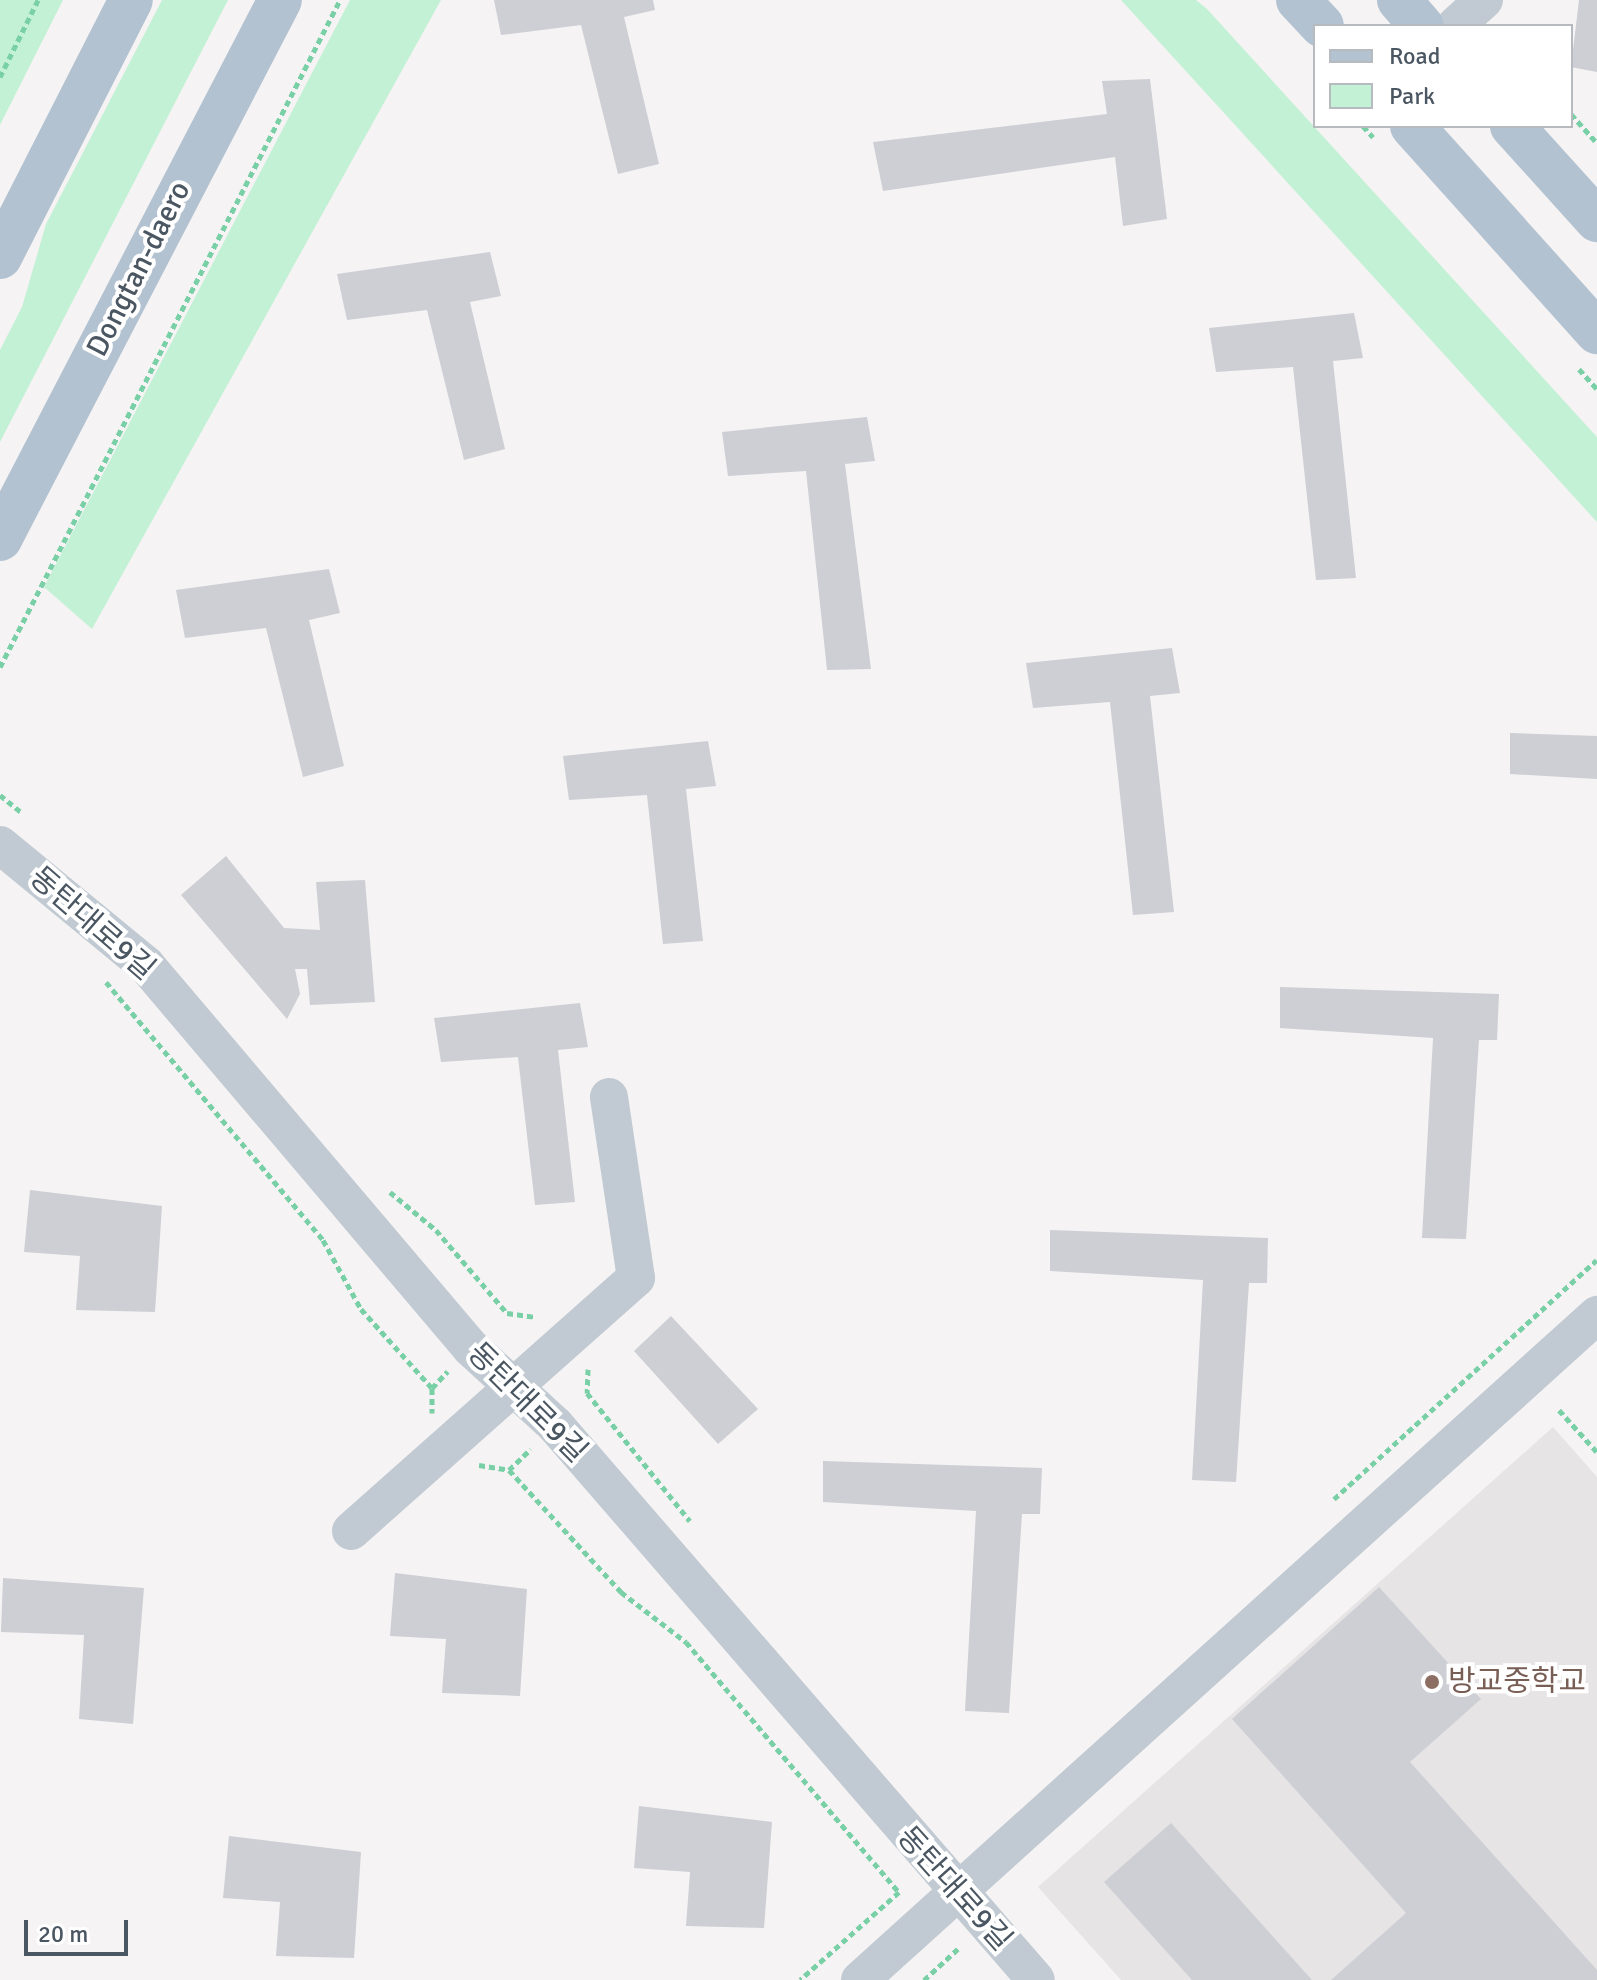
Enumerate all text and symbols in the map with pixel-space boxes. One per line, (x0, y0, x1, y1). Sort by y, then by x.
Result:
legend (1313, 24, 1573, 128)
text: Road (1389, 41, 1440, 71)
text: Park (1389, 81, 1435, 111)
street label: Dongtan-daero (79, 175, 199, 363)
street label: 동탄대로9길 (22, 860, 162, 988)
street label: 동탄대로9길 (460, 1336, 594, 1470)
place label: 방교중학교 (1448, 1664, 1586, 1700)
marker: 방교중학교 (1423, 1673, 1441, 1691)
street label: 동탄대로9길 (889, 1820, 1019, 1958)
scale bar (28, 1904, 132, 1954)
text: 20 m (38, 1919, 88, 1949)

